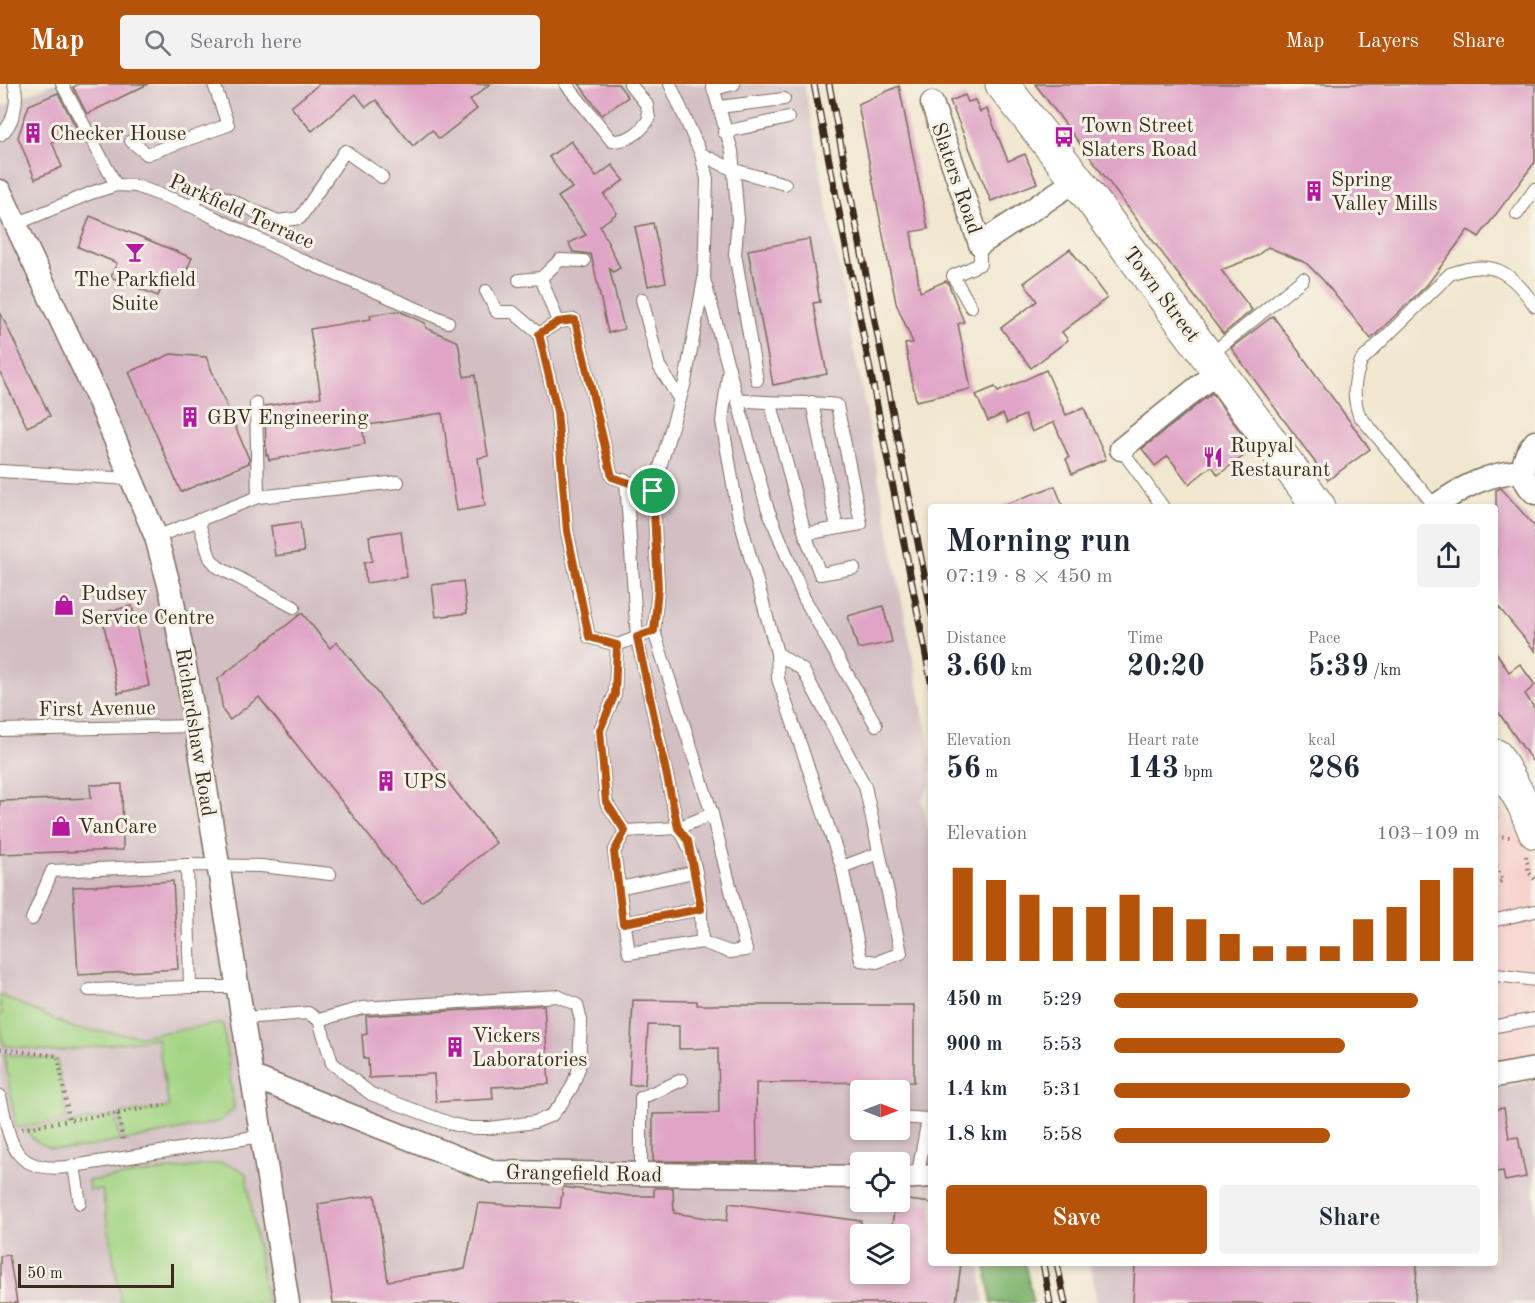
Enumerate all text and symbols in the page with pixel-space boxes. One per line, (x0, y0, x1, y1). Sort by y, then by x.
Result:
search box (120, 15, 540, 69)
icon: search (141, 26, 174, 59)
text: Map (30, 28, 84, 56)
text: Search here (189, 31, 302, 53)
text: Map (1285, 31, 1324, 52)
text: Layers (1357, 31, 1419, 52)
text: Share (1452, 31, 1505, 52)
place label: Town Street Slaters Road (1081, 116, 1198, 161)
street label: Slaters Road (927, 120, 984, 237)
building icon: Checker House (21, 121, 45, 145)
place label: Checker House (50, 124, 186, 145)
bus stop icon: Town Street Slaters Road (1052, 125, 1076, 149)
place label: Spring Valley Mills (1331, 170, 1438, 215)
street label: Parkfield Terrace (166, 171, 317, 254)
building icon: Spring Valley Mills (1302, 179, 1326, 203)
bar icon: The Parkfield Suite (123, 240, 147, 264)
street label: Town Street (1118, 244, 1203, 346)
place label: The Parkfield Suite (74, 270, 196, 315)
building icon: GBV Engineering (178, 405, 202, 429)
place label: GBV Engineering (207, 408, 369, 429)
place label: Rupyal Restaurant (1230, 436, 1330, 481)
restaurant icon: Rupyal Restaurant (1201, 445, 1225, 469)
pin (627, 465, 678, 516)
icon: arrive (636, 474, 669, 507)
button: share (1417, 524, 1480, 587)
text: Morning run (946, 526, 1131, 559)
text: 07:19 · 8 × 450 m (946, 567, 1113, 587)
place label: Pudsey Service Centre (81, 584, 214, 629)
shop icon: Pudsey Service Centre (52, 593, 76, 617)
text: Distance (946, 631, 1006, 647)
text: Time (1127, 631, 1163, 647)
text: Pace (1308, 631, 1340, 647)
street label: Richardshaw Road (171, 646, 218, 818)
text: 3.60 (946, 652, 1007, 682)
text: 20:20 (1127, 652, 1205, 682)
text: 5:39 (1308, 652, 1369, 682)
text: km (1007, 663, 1032, 679)
text: /km (1369, 663, 1401, 679)
street label: First Avenue (38, 698, 156, 721)
text: Elevation (946, 733, 1011, 749)
text: Heart rate (1127, 733, 1199, 749)
text: kcal (1308, 733, 1336, 749)
text: 56 (946, 754, 981, 784)
text: 143 (1127, 754, 1179, 784)
text: 286 (1308, 754, 1360, 784)
text: m (981, 765, 998, 781)
text: bpm (1179, 765, 1213, 781)
building icon: UPS (374, 769, 398, 793)
place label: UPS (403, 772, 447, 793)
shop icon: VanCare (49, 814, 73, 838)
place label: VanCare (78, 817, 157, 838)
text: Elevation (946, 824, 1027, 844)
text: 103–109 m (1377, 824, 1480, 844)
text: 450 m (946, 990, 1002, 1010)
text: 5:29 (1042, 990, 1082, 1010)
place label: Vickers Laboratories (472, 1026, 587, 1071)
building icon: Vickers Laboratories (443, 1035, 467, 1059)
text: 900 m (946, 1035, 1002, 1055)
text: 5:53 (1042, 1035, 1082, 1055)
north arrow (850, 1080, 910, 1140)
map controls (850, 1080, 910, 1284)
text: 1.4 km (946, 1080, 1008, 1100)
text: 5:31 (1042, 1080, 1082, 1100)
text: 1.8 km (946, 1125, 1008, 1145)
text: 5:58 (1042, 1125, 1082, 1145)
button: locate (850, 1152, 910, 1212)
street label: Grangefield Road (506, 1163, 662, 1186)
button: Save (946, 1185, 1207, 1254)
button: Share (1219, 1185, 1480, 1254)
button: layers (850, 1224, 910, 1284)
scale bar (18, 1261, 174, 1288)
text: 50 m (27, 1266, 63, 1282)

